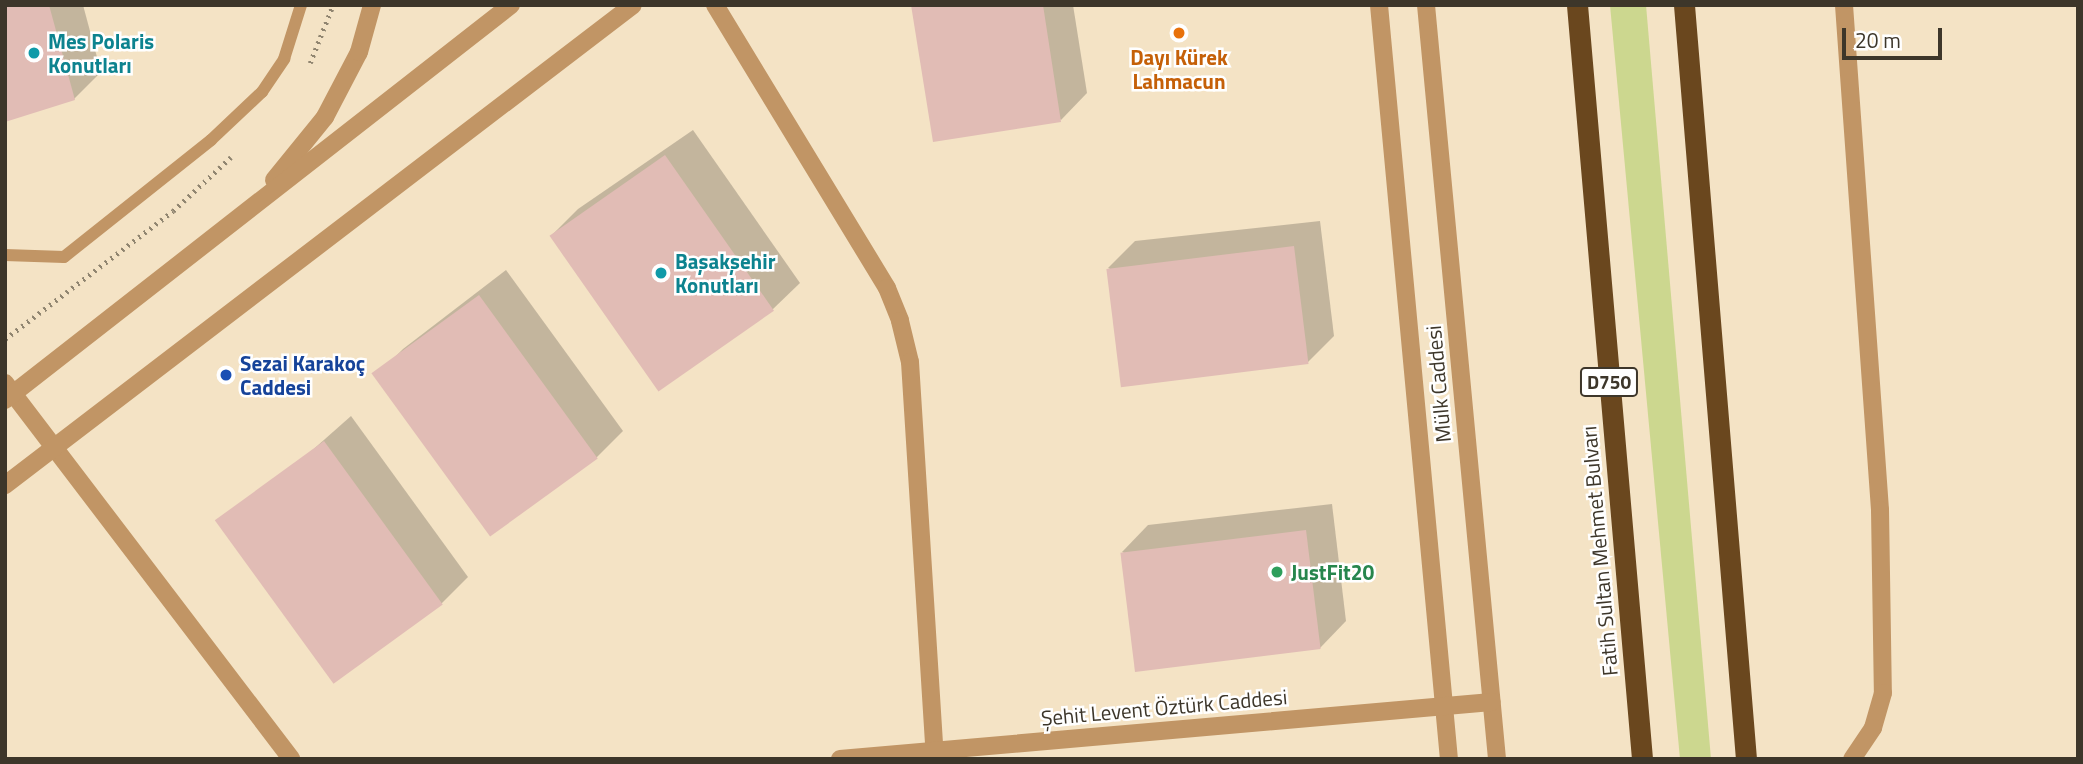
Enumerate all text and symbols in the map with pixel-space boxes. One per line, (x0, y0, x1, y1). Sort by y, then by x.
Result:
scale bar (1845, 14, 1945, 58)
text: 20 m (1855, 24, 1901, 56)
marker: Dayı Kürek Lahmacun (1171, 25, 1187, 41)
place label: Mes Polaris Konutları (48, 28, 154, 78)
place label: Dayı Kürek Lahmacun (1130, 44, 1228, 94)
marker: Mes Polaris Konutları (26, 45, 42, 61)
place label: Başakşehir Konutları (675, 248, 775, 298)
marker: Başakşehir Konutları (653, 265, 669, 281)
street label: Mülk Caddesi (1420, 324, 1456, 444)
place label: Sezai Karakoç Caddesi (240, 350, 365, 400)
road number: D750 (1579, 366, 1639, 398)
marker: Sezai Karakoç Caddesi (218, 367, 234, 383)
street label: Fatih Sultan Mehmet Bulvarı (1576, 425, 1622, 677)
place label: JustFit20 (1291, 559, 1374, 585)
marker: JustFit20 (1269, 564, 1285, 580)
street label: Şehit Levent Öztürk Caddesi (1040, 684, 1288, 730)

